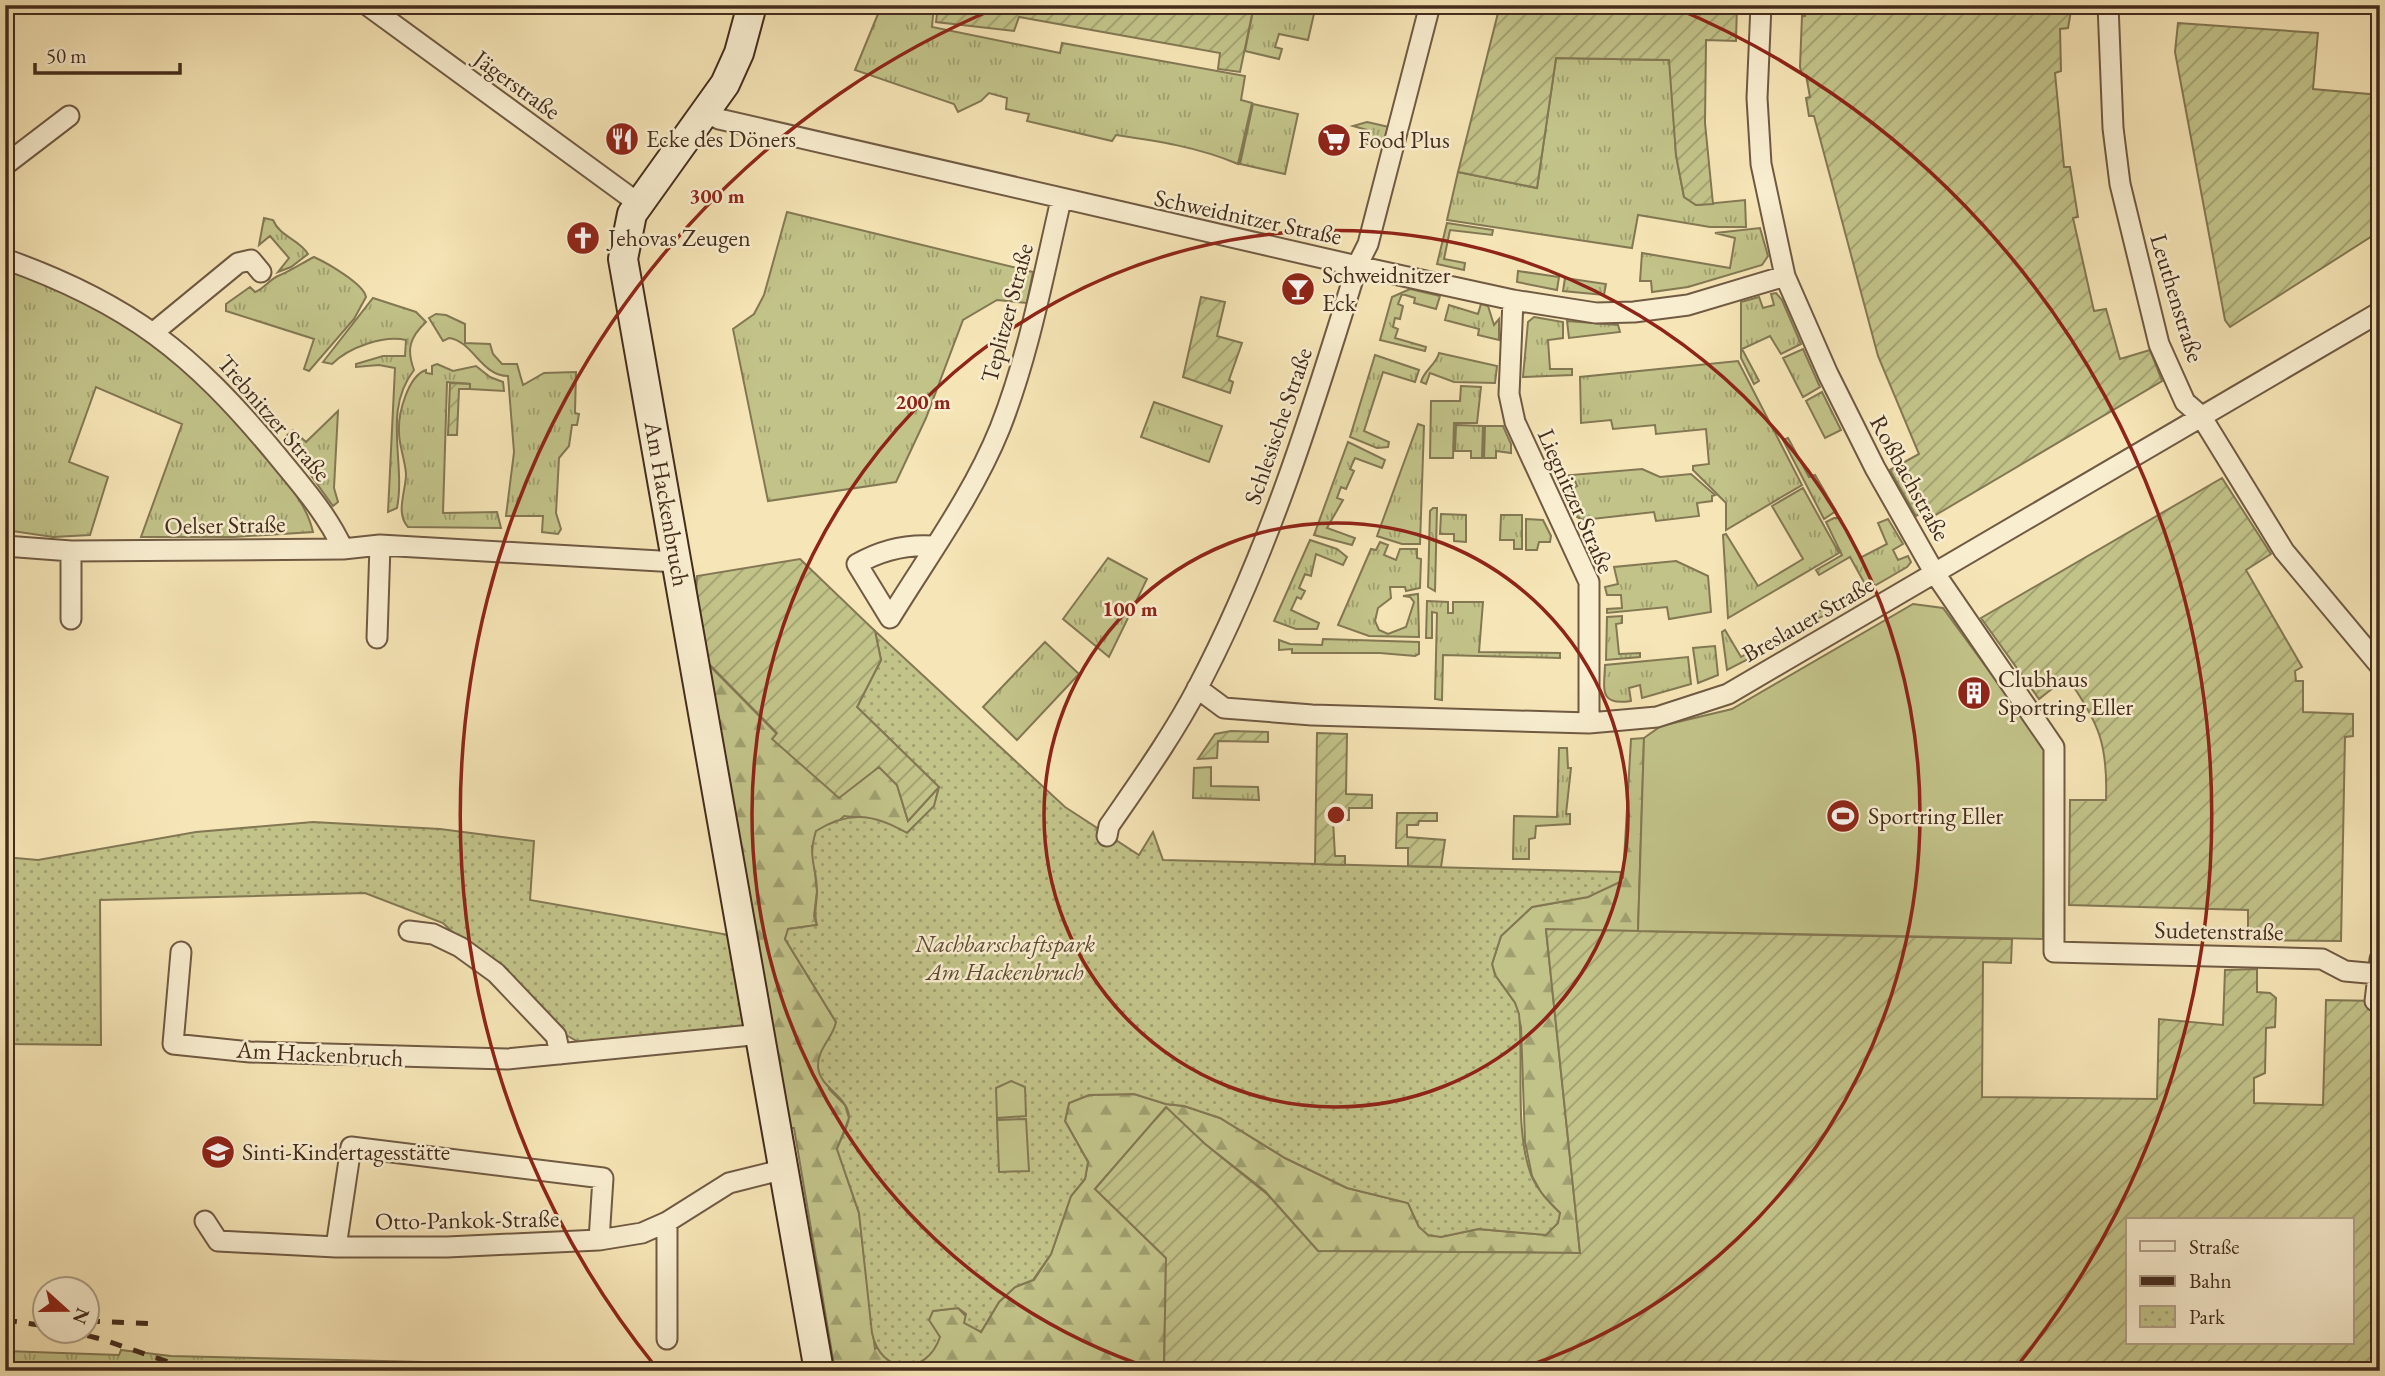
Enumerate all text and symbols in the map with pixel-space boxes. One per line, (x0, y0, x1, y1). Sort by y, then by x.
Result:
scale bar (35, 32, 180, 76)
text: 50 m (46, 42, 87, 69)
street label: Jägerstraße (466, 42, 567, 126)
restaurant icon: Ecke des Döners (603, 120, 641, 158)
supermarket icon: Food Plus (1315, 121, 1353, 159)
place label: Ecke des Döners (646, 123, 796, 154)
place label: Food Plus (1358, 124, 1450, 155)
street label: Schweidnitzer Straße (1151, 181, 1345, 252)
text: 300 m (689, 182, 745, 209)
church icon: Jehovas Zeugen (564, 219, 602, 257)
place label: Jehovas Zeugen (606, 222, 751, 253)
street label: Leuthenstraße (2143, 230, 2212, 366)
street label: Teplitzer Straße (973, 240, 1040, 386)
place label: Schweidnitzer Eck (1322, 259, 1450, 318)
bar icon: Schweidnitzer Eck (1279, 270, 1317, 308)
street label: Schlesische Straße (1236, 343, 1319, 508)
street label: Trebnitzer Straße (211, 348, 338, 488)
text: 200 m (895, 388, 951, 415)
street label: Roßbachstraße (1863, 409, 1958, 546)
street label: Am Hackenbruch (638, 418, 697, 589)
street label: Liegnitzer Straße (1531, 424, 1622, 578)
street label: Oelser Straße (164, 508, 286, 541)
street label: Breslauer Straße (1736, 568, 1879, 669)
text: 100 m (1102, 595, 1158, 622)
place label: Clubhaus Sportring Eller (1998, 663, 2133, 722)
building icon: Clubhaus Sportring Eller (1955, 674, 1993, 712)
sports icon: Sportring Eller (1824, 797, 1862, 835)
place label: Sportring Eller (1868, 800, 2003, 831)
centre of rings (1324, 803, 1348, 827)
street label: Sudetenstraße (2154, 914, 2284, 947)
park label: Nachbarschaftspark Am Hackenbruch (914, 928, 1095, 987)
street label: Am Hackenbruch (235, 1034, 404, 1073)
school or university icon: Sinti-Kindertagesstätte (199, 1133, 237, 1171)
place label: Sinti-Kindertagesstätte (242, 1136, 450, 1167)
street label: Otto-Pankok-Straße (374, 1202, 559, 1237)
legend (2126, 1218, 2354, 1344)
text: Straße (2189, 1233, 2240, 1260)
text: Bahn (2189, 1267, 2232, 1294)
north arrow (32, 1274, 102, 1344)
text: Park (2189, 1303, 2226, 1330)
text: N (67, 1304, 96, 1328)

